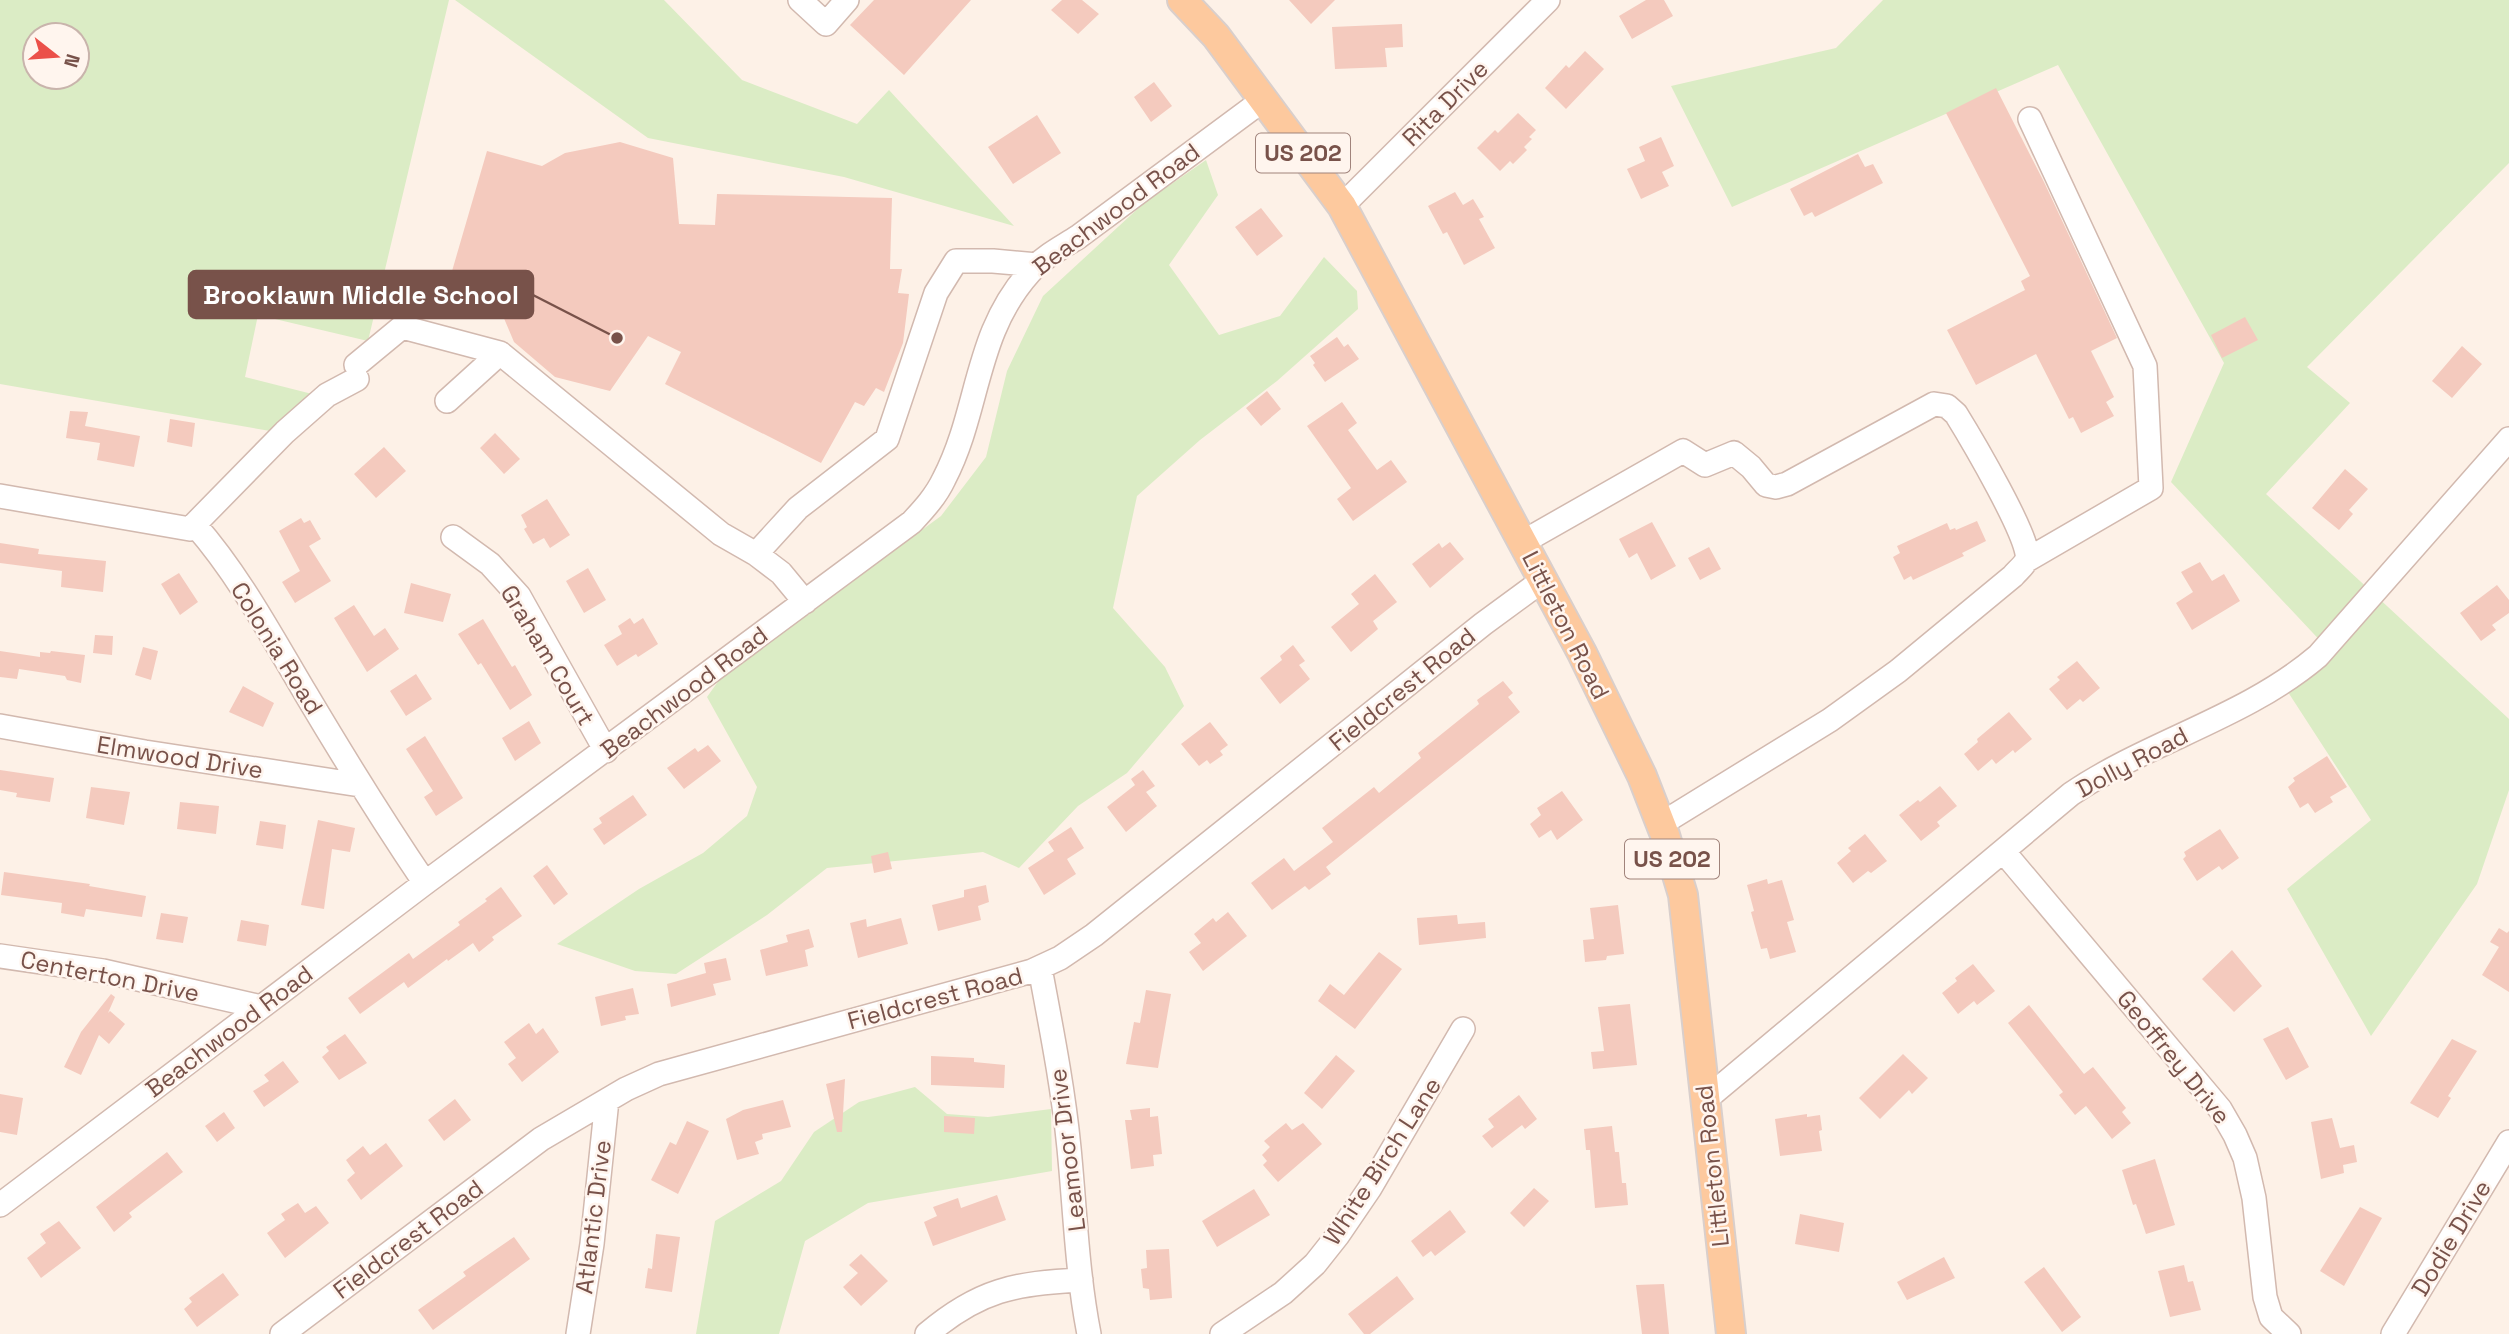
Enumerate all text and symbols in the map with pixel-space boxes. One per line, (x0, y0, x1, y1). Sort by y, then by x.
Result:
north arrow (21, 21, 91, 91)
text: N (58, 51, 86, 71)
street label: Rita Drive (1395, 53, 1495, 153)
road number: US 202 (1256, 134, 1350, 172)
street label: Beachwood Road (1026, 136, 1206, 282)
callout: Brooklawn Middle School (189, 271, 533, 318)
text: Brooklawn Middle School (203, 278, 519, 312)
street label: Littleton Road (1515, 546, 1617, 704)
street label: Colonia Road (224, 576, 330, 720)
street label: Graham Court (494, 579, 602, 731)
street label: Beachwood Road (594, 619, 774, 765)
street label: Fieldcrest Road (1322, 620, 1482, 758)
street label: Dolly Road (2071, 720, 2193, 804)
street label: Elmwood Drive (95, 729, 265, 785)
road number: US 202 (1625, 839, 1719, 878)
street label: Centerton Drive (18, 943, 202, 1009)
street label: Beachwood Road (139, 958, 319, 1104)
street label: Fieldcrest Road (844, 960, 1026, 1036)
street label: Geoffrey Drive (2110, 984, 2238, 1130)
street label: Leamoor Drive (1042, 1067, 1092, 1233)
street label: White Birch Lane (1316, 1071, 1448, 1251)
street label: Littleton Road (1688, 1084, 1736, 1248)
street label: Atlantic Drive (568, 1138, 618, 1296)
street label: Fieldcrest Road (327, 1172, 489, 1306)
street label: Dodie Drive (2404, 1174, 2498, 1302)

